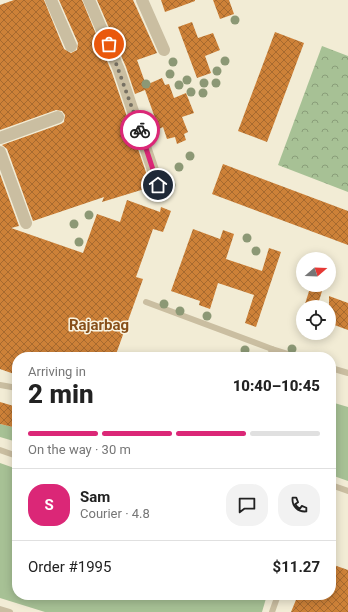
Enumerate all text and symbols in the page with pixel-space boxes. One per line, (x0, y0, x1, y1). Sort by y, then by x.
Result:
pin (92, 27, 126, 61)
icon: bag (98, 33, 120, 55)
courier (120, 110, 160, 150)
icon: bike (129, 119, 151, 141)
pin (141, 168, 175, 202)
icon: home (147, 174, 169, 196)
north arrow (296, 252, 336, 292)
map controls (296, 252, 336, 340)
button: locate (296, 300, 336, 340)
district label: Rajarbag (69, 316, 129, 334)
text: Arriving in (28, 364, 86, 379)
text: 10:40–10:45 (233, 377, 320, 395)
text: 2 min (28, 379, 94, 409)
text: On the way · 30 m (28, 442, 131, 457)
button: chat (226, 484, 268, 526)
button: phone (278, 484, 320, 526)
text: Sam (80, 488, 110, 506)
text: S (44, 496, 54, 514)
text: Courier · 4.8 (80, 506, 150, 521)
text: Order #1995 (28, 558, 111, 576)
text: $11.27 (273, 558, 320, 576)

